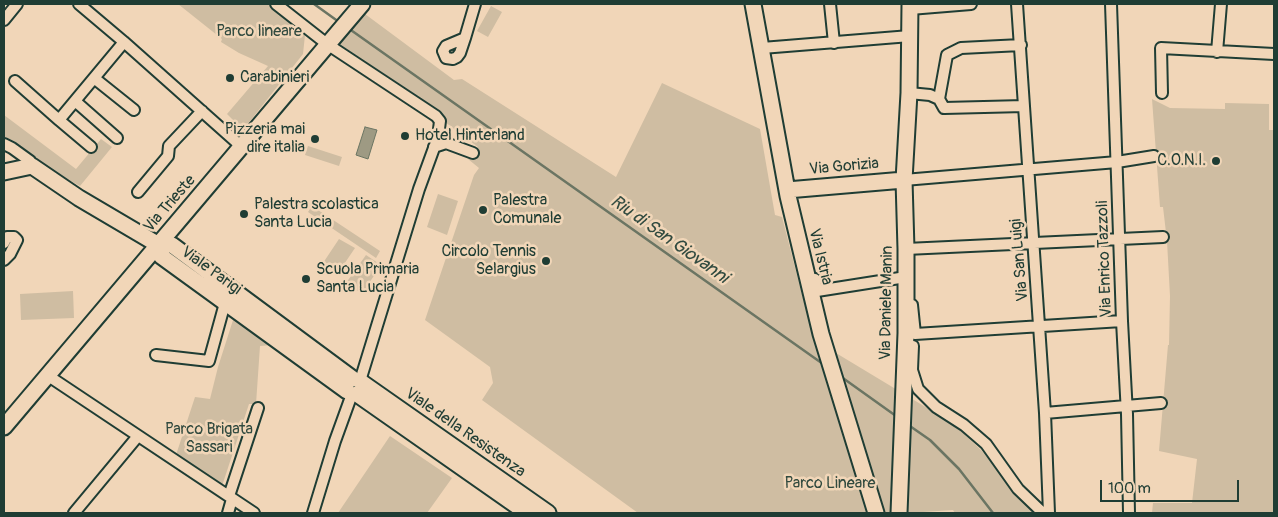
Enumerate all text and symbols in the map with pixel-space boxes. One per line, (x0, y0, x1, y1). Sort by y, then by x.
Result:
park label: Parco lineare (216, 22, 302, 42)
place label: Carabinieri (240, 68, 309, 88)
marker: Carabinieri (224, 72, 236, 84)
place label: Pizzeria mai dire italia (225, 120, 305, 158)
place label: Hotel Hinterland (415, 126, 525, 146)
marker: Hotel Hinterland (399, 130, 411, 142)
marker: Pizzeria mai dire italia (309, 133, 321, 145)
place label: C.O.N.I. (1157, 151, 1206, 171)
street label: Via Gorizia (808, 154, 880, 180)
marker: C.O.N.I. (1210, 155, 1222, 167)
street label: Via Trieste (140, 171, 200, 237)
place label: Palestra Comunale (493, 191, 561, 229)
water label: Riu di San Giovanni (606, 191, 732, 289)
place label: Palestra scolastica Santa Lucia (254, 195, 379, 233)
street label: Via Enrico Tazzoli (1093, 200, 1117, 318)
marker: Palestra Comunale (477, 204, 489, 216)
marker: Palestra scolastica Santa Lucia (238, 208, 250, 220)
street label: Via San Luigi (1007, 218, 1033, 302)
street label: Via Istria (804, 227, 836, 287)
place label: Circolo Tennis Selargius (441, 242, 536, 280)
street label: Viale Parigi (177, 243, 245, 299)
street label: Via Daniele Manin (876, 246, 898, 360)
marker: Circolo Tennis Selargius (540, 255, 552, 267)
place label: Scuola Primaria Santa Lucia (316, 260, 419, 298)
marker: Scuola Primaria Santa Lucia (300, 273, 312, 285)
street label: Viale della Resistenza (401, 384, 529, 482)
park label: Parco Brigata Sassari (165, 420, 253, 458)
scale bar (1103, 470, 1242, 502)
park label: Parco Lineare (785, 474, 875, 494)
text: 100 m (1108, 479, 1151, 498)

